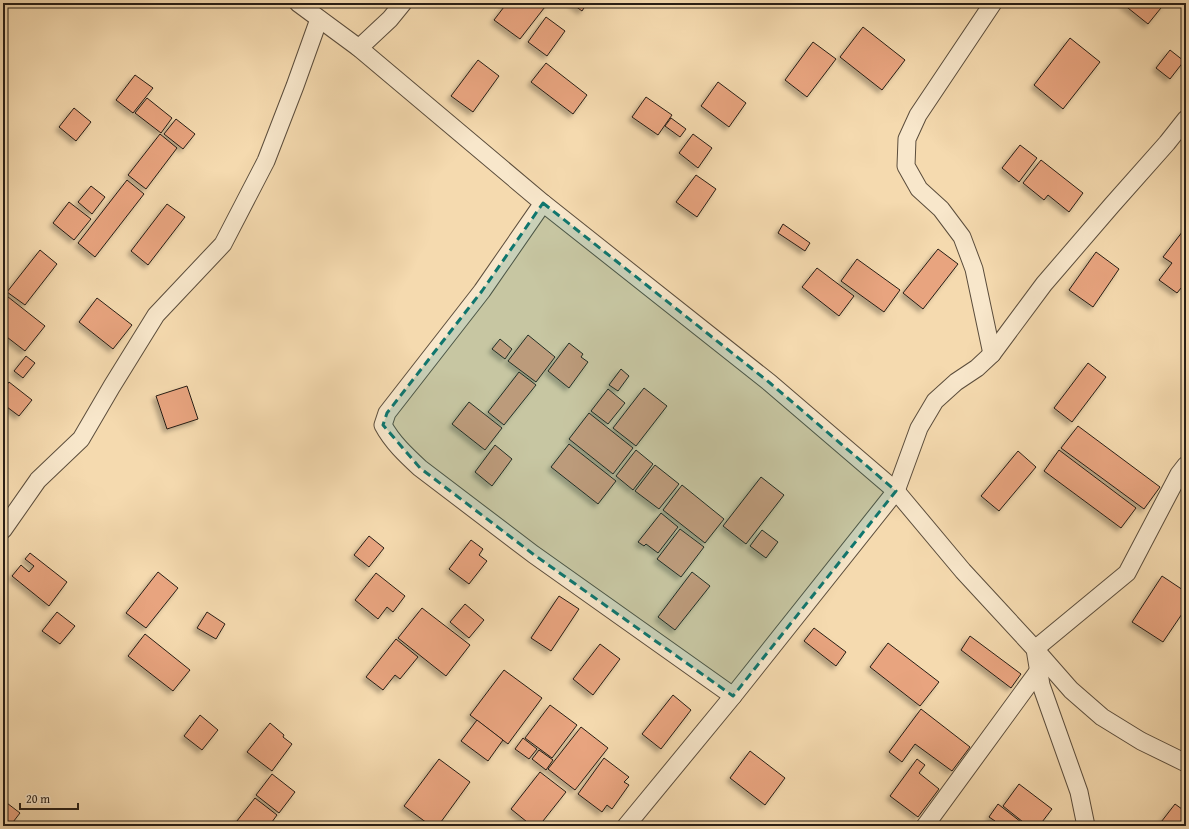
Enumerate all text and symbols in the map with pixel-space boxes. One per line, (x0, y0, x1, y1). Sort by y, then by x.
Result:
scale bar (20, 785, 78, 811)
text: 20 m (26, 790, 50, 807)

